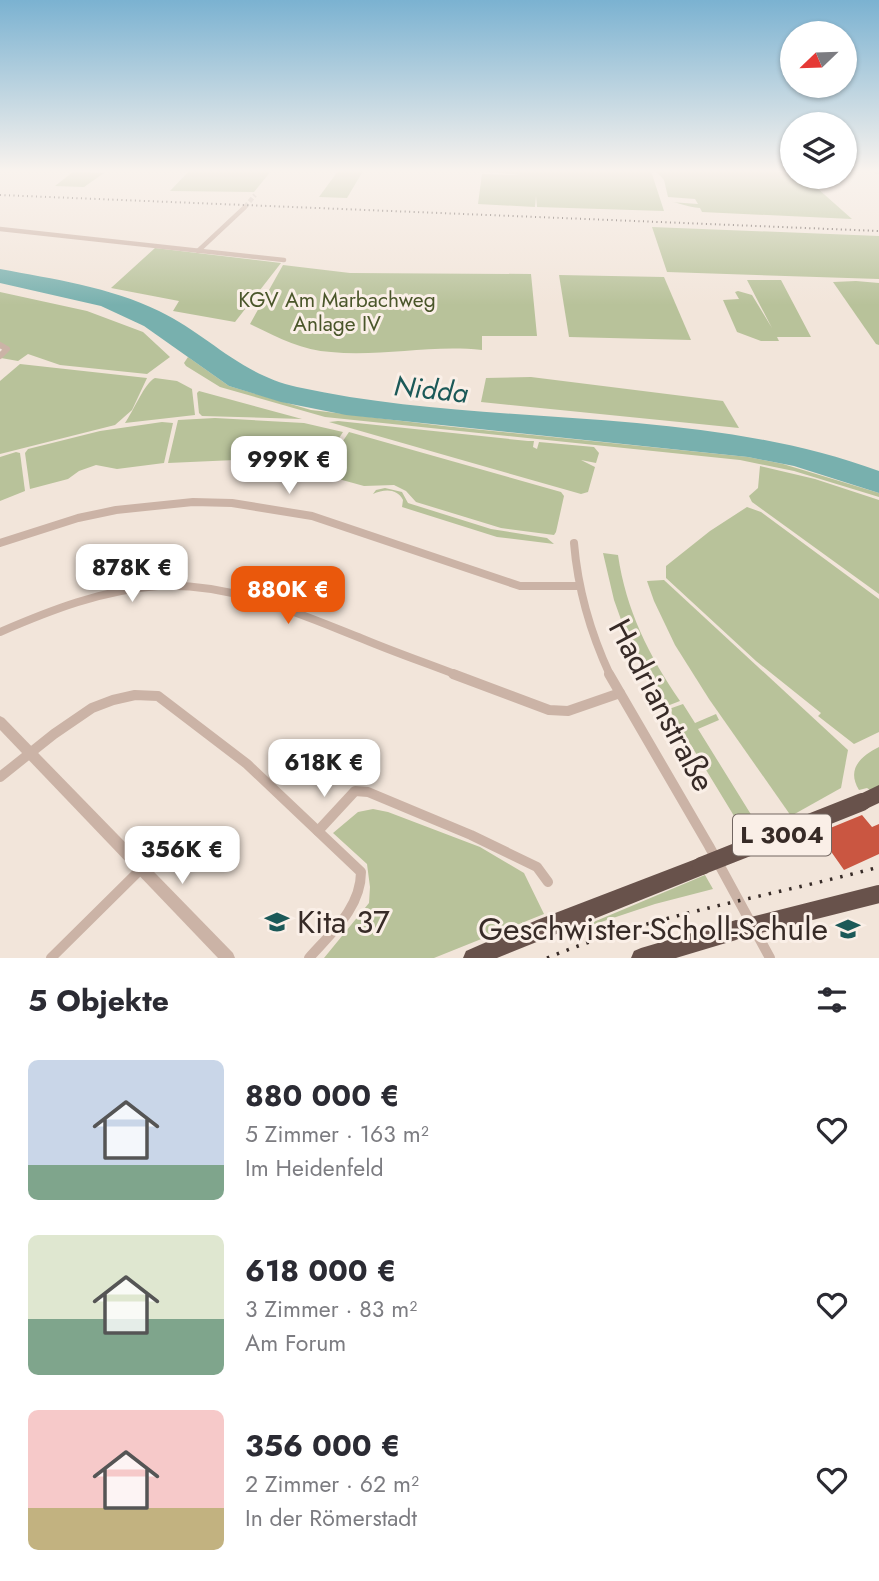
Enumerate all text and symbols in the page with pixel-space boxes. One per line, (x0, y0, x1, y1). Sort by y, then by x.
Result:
north arrow (780, 21, 858, 98)
map controls (780, 21, 857, 189)
button: layers (780, 112, 857, 189)
park label: KGV Am Marbachweg Anlage IV (238, 285, 436, 339)
water label: Nidda (392, 365, 471, 414)
pin: 999K € (232, 436, 346, 496)
text: 999K € (247, 442, 331, 476)
pin: 878K € (75, 544, 189, 604)
text: 878K € (92, 550, 172, 584)
pin: 880K € (231, 566, 345, 626)
text: 880K € (247, 572, 329, 606)
street label: Hadrianstraße (597, 611, 727, 799)
pin: 618K € (267, 740, 381, 799)
text: 618K € (284, 745, 364, 779)
road number: L 3004 (733, 814, 831, 856)
pin: 356K € (125, 826, 239, 886)
text: 356K € (141, 832, 223, 866)
place label: Kita 37 (297, 899, 390, 945)
place label: Geschwister-Scholl-Schule (478, 906, 828, 952)
school or university icon: Kita 37 (263, 908, 291, 936)
school or university icon: Geschwister-Scholl-Schule (834, 915, 862, 943)
text: 5 Objekte (28, 979, 169, 1022)
icon: filters (813, 981, 851, 1019)
text: 880 000 € (245, 1074, 400, 1117)
icon: home (84, 1088, 168, 1172)
icon: heart (813, 1111, 851, 1149)
text: 5 Zimmer · 163 m² (245, 1117, 429, 1151)
text: Im Heidenfeld (245, 1151, 384, 1185)
text: 618 000 € (245, 1249, 396, 1292)
icon: home (84, 1263, 168, 1347)
icon: heart (813, 1286, 851, 1324)
text: 3 Zimmer · 83 m² (245, 1292, 417, 1326)
text: Am Forum (245, 1326, 346, 1360)
text: 356 000 € (245, 1424, 400, 1467)
icon: home (84, 1438, 168, 1522)
icon: heart (813, 1461, 851, 1499)
text: 2 Zimmer · 62 m² (245, 1467, 419, 1501)
text: In der Römerstadt (245, 1501, 417, 1535)

